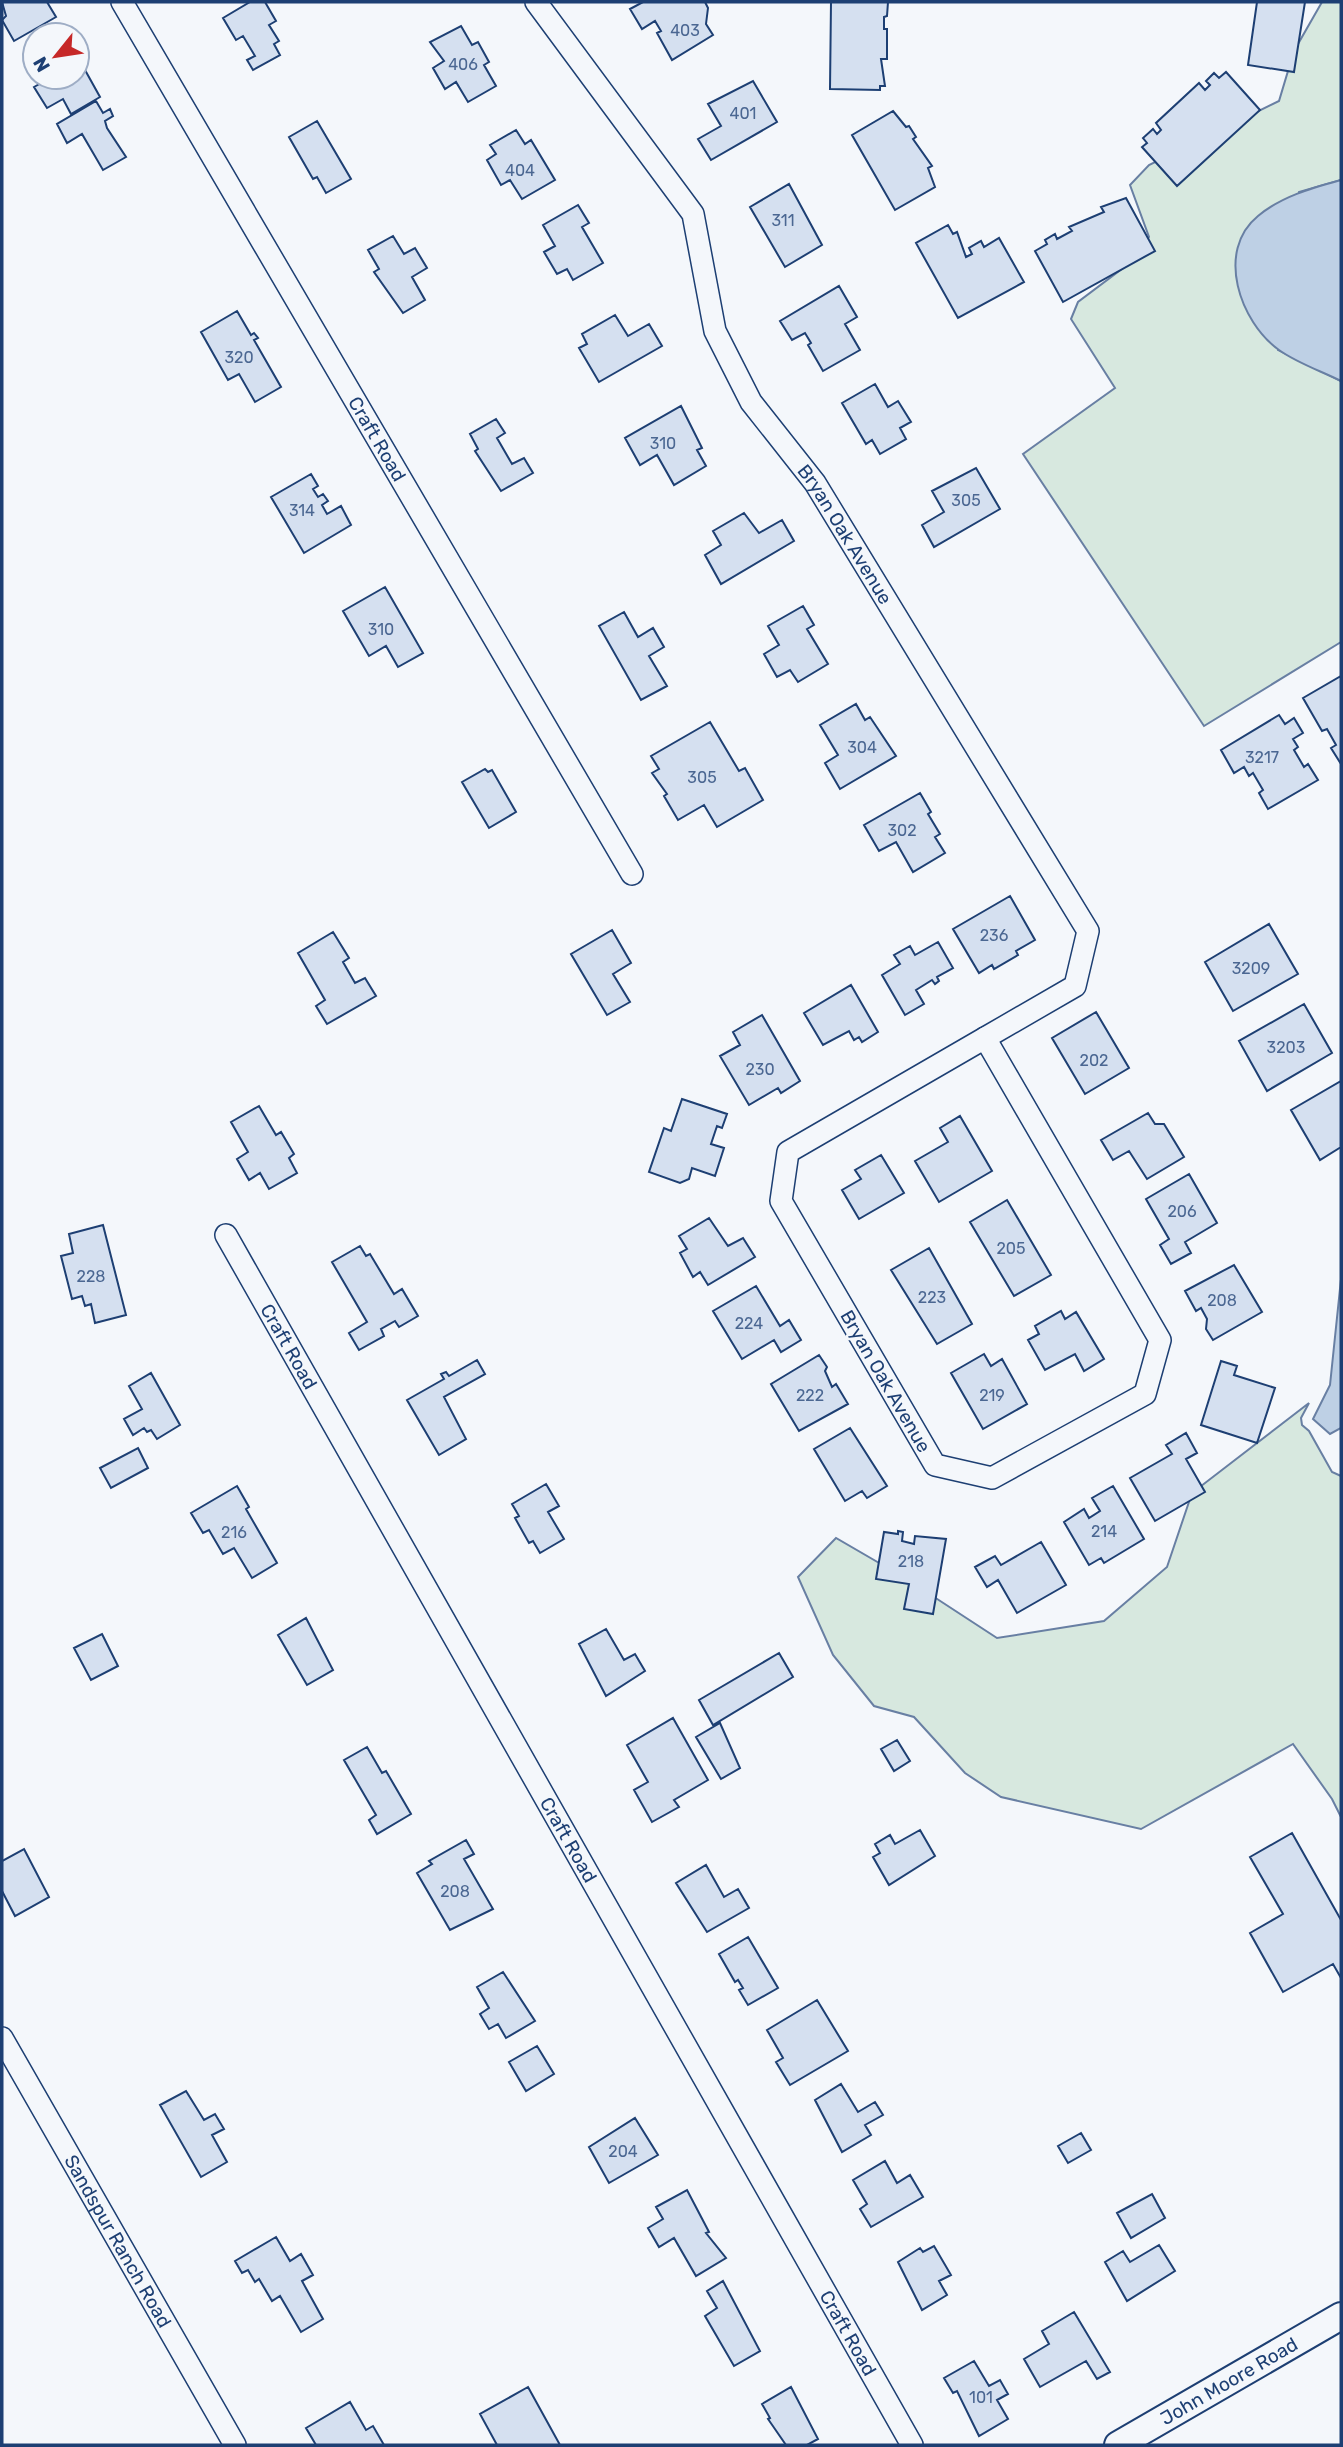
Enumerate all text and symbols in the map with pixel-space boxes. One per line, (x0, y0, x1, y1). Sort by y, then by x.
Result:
north arrow (21, 21, 91, 91)
house number: 403 (670, 21, 700, 40)
text: N (28, 53, 55, 76)
house number: 406 (448, 55, 478, 74)
house number: 401 (730, 104, 756, 123)
house number: 404 (505, 161, 535, 180)
house number: 311 (771, 211, 795, 230)
house number: 320 (224, 348, 254, 367)
street label: Craft Road (343, 392, 411, 486)
house number: 310 (650, 434, 676, 453)
street label: Bryan Oak Avenue (793, 460, 897, 608)
house number: 305 (951, 491, 981, 510)
house number: 314 (289, 501, 315, 520)
house number: 310 (368, 620, 394, 639)
house number: 304 (847, 738, 877, 757)
house number: 3217 (1245, 748, 1279, 767)
house number: 305 (687, 768, 717, 787)
house number: 302 (887, 821, 917, 840)
house number: 236 (980, 926, 1009, 945)
house number: 3209 (1232, 959, 1270, 978)
house number: 3203 (1267, 1038, 1305, 1057)
house number: 202 (1080, 1051, 1108, 1070)
house number: 230 (745, 1060, 775, 1079)
house number: 206 (1167, 1202, 1197, 1221)
house number: 205 (996, 1239, 1026, 1258)
house number: 228 (77, 1267, 105, 1286)
house number: 223 (918, 1288, 946, 1307)
house number: 208 (1207, 1291, 1237, 1310)
street label: Craft Road (255, 1300, 322, 1393)
street label: Bryan Oak Avenue (836, 1306, 936, 1456)
house number: 224 (735, 1314, 763, 1333)
house number: 222 (796, 1386, 824, 1405)
house number: 219 (979, 1386, 1005, 1405)
house number: 214 (1091, 1522, 1117, 1541)
house number: 216 (221, 1523, 247, 1542)
house number: 218 (898, 1552, 924, 1571)
street label: Craft Road (535, 1793, 602, 1887)
house number: 208 (440, 1882, 470, 1901)
house number: 204 (608, 2142, 638, 2161)
street label: Sandspur Ranch Road (59, 2151, 176, 2332)
street label: Craft Road (815, 2286, 881, 2380)
street label: John Moore Road (1156, 2333, 1302, 2430)
house number: 101 (969, 2388, 993, 2407)

